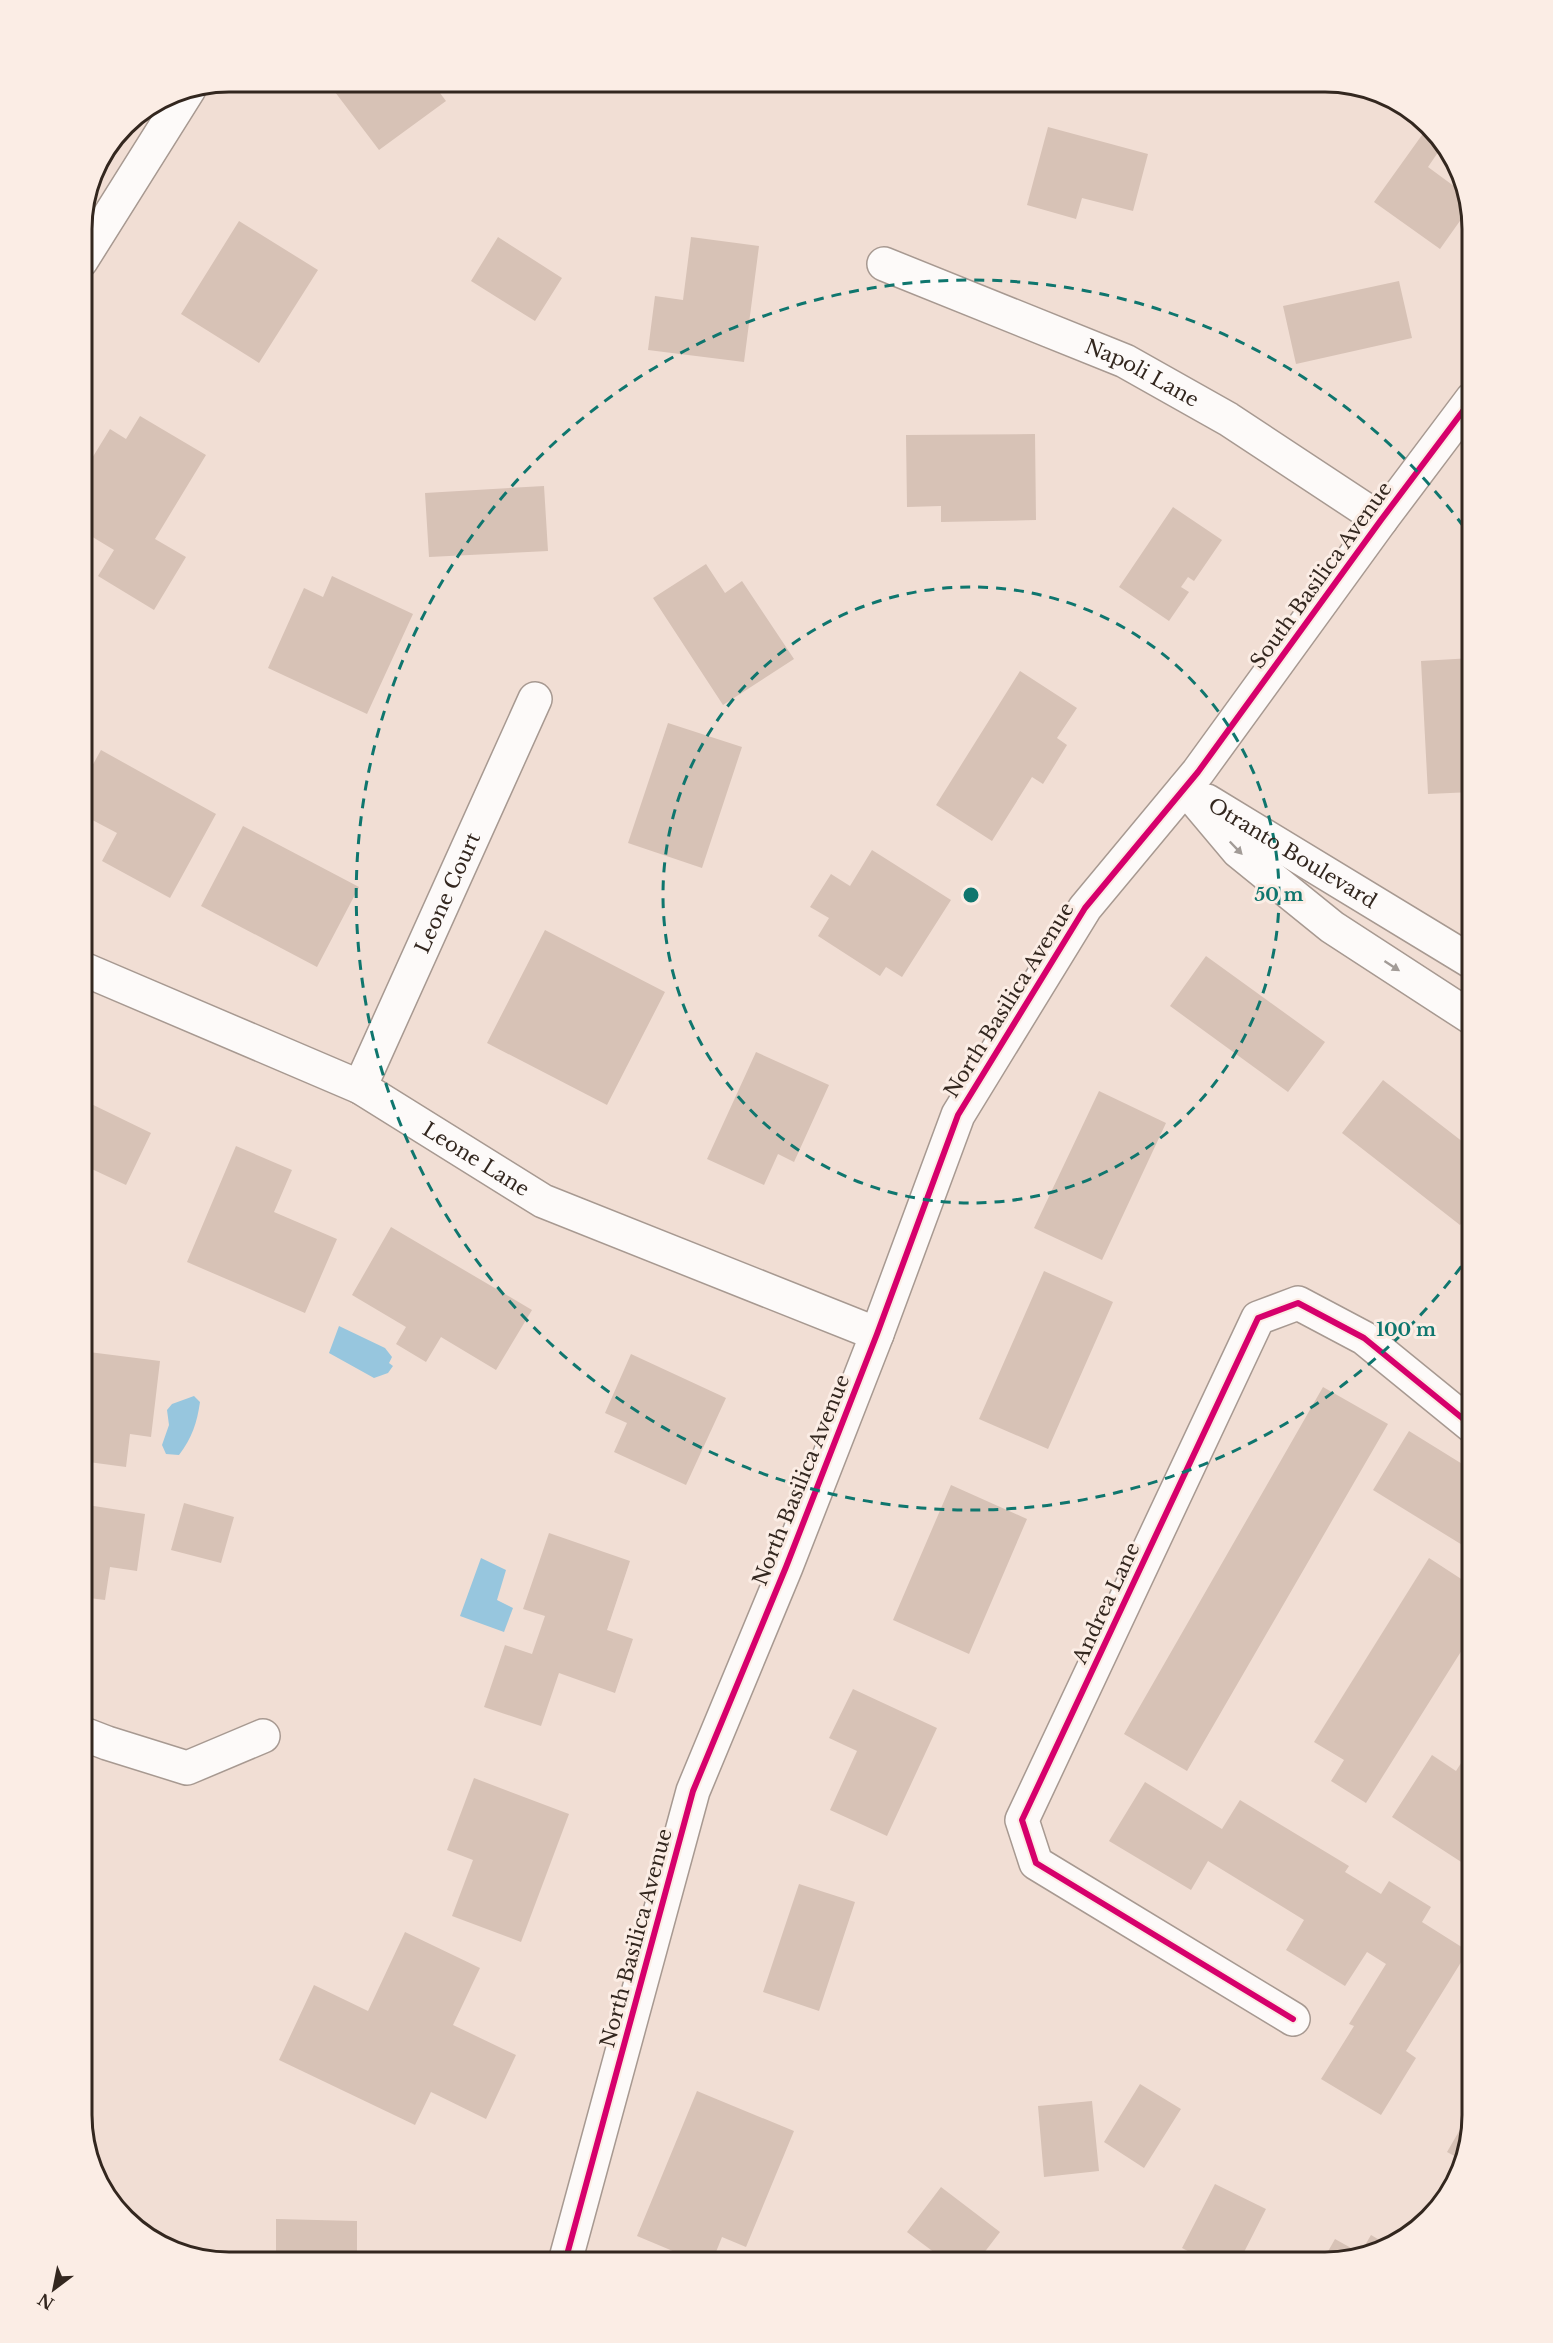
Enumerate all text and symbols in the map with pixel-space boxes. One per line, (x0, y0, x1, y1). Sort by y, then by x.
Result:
street label: Napoli Lane (1081, 334, 1203, 412)
street label: South Basilica Avenue (1245, 477, 1397, 673)
street label: Otranto Boulevard (1204, 793, 1381, 913)
street label: Leone Court (410, 828, 485, 957)
one-way arrow (1229, 841, 1243, 855)
text: 50 m (1255, 884, 1304, 906)
centre of rings (961, 885, 981, 905)
street label: North Basilica Avenue (939, 898, 1079, 1102)
one-way arrow (1383, 960, 1400, 971)
street label: Leone Lane (418, 1117, 534, 1201)
text: 100 m (1376, 1319, 1436, 1341)
street label: North Basilica Avenue (748, 1371, 854, 1589)
street label: Andrea Lane (1067, 1539, 1145, 1668)
street label: North Basilica Avenue (595, 1826, 677, 2050)
north arrow (24, 2259, 84, 2319)
text: N (34, 2289, 58, 2314)

